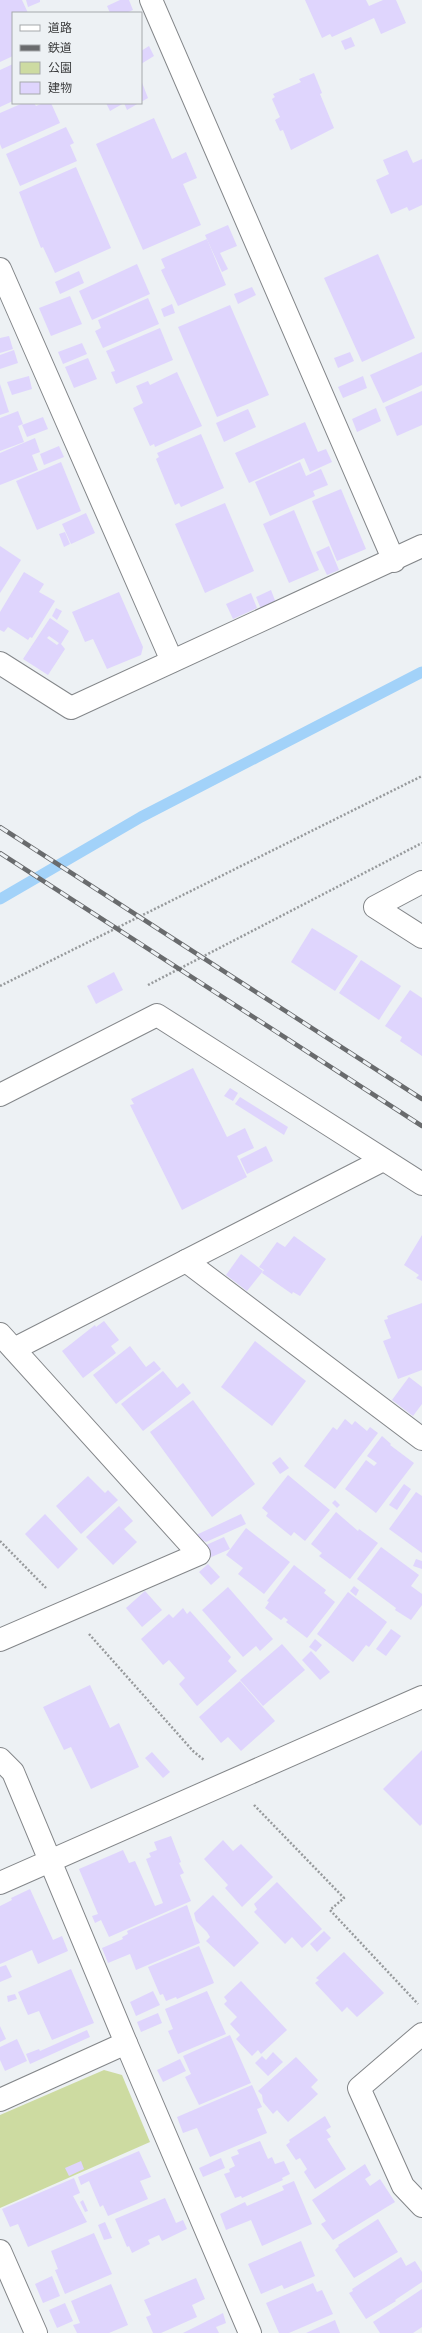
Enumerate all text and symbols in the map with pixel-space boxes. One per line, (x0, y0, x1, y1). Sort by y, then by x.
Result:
legend (12, 12, 142, 104)
text: 道路 (48, 21, 72, 35)
text: 鉄道 (48, 41, 72, 55)
text: 公園 (48, 61, 72, 75)
text: 建物 (48, 81, 72, 95)

